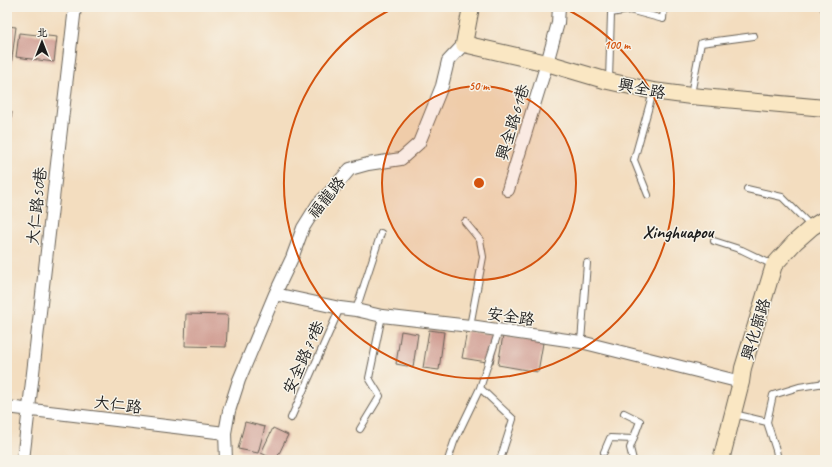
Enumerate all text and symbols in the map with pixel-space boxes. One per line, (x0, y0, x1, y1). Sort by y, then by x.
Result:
north arrow (22, 22, 62, 62)
text: 北 (37, 25, 48, 39)
text: 100 m (604, 37, 631, 53)
street label: 興全路 (616, 75, 667, 103)
text: 50 m (469, 78, 490, 94)
street label: 興全路61巷 (492, 82, 534, 163)
street label: 大仁路50巷 (23, 166, 51, 246)
street label: 福龍路 (304, 173, 350, 223)
centre of rings (472, 176, 486, 190)
district label: Xinghuapou (643, 221, 716, 243)
street label: 興化廍路 (737, 296, 775, 363)
street label: 安全路 (486, 304, 536, 330)
street label: 安全路79巷 (279, 318, 329, 397)
street label: 大仁路 (93, 392, 143, 418)

